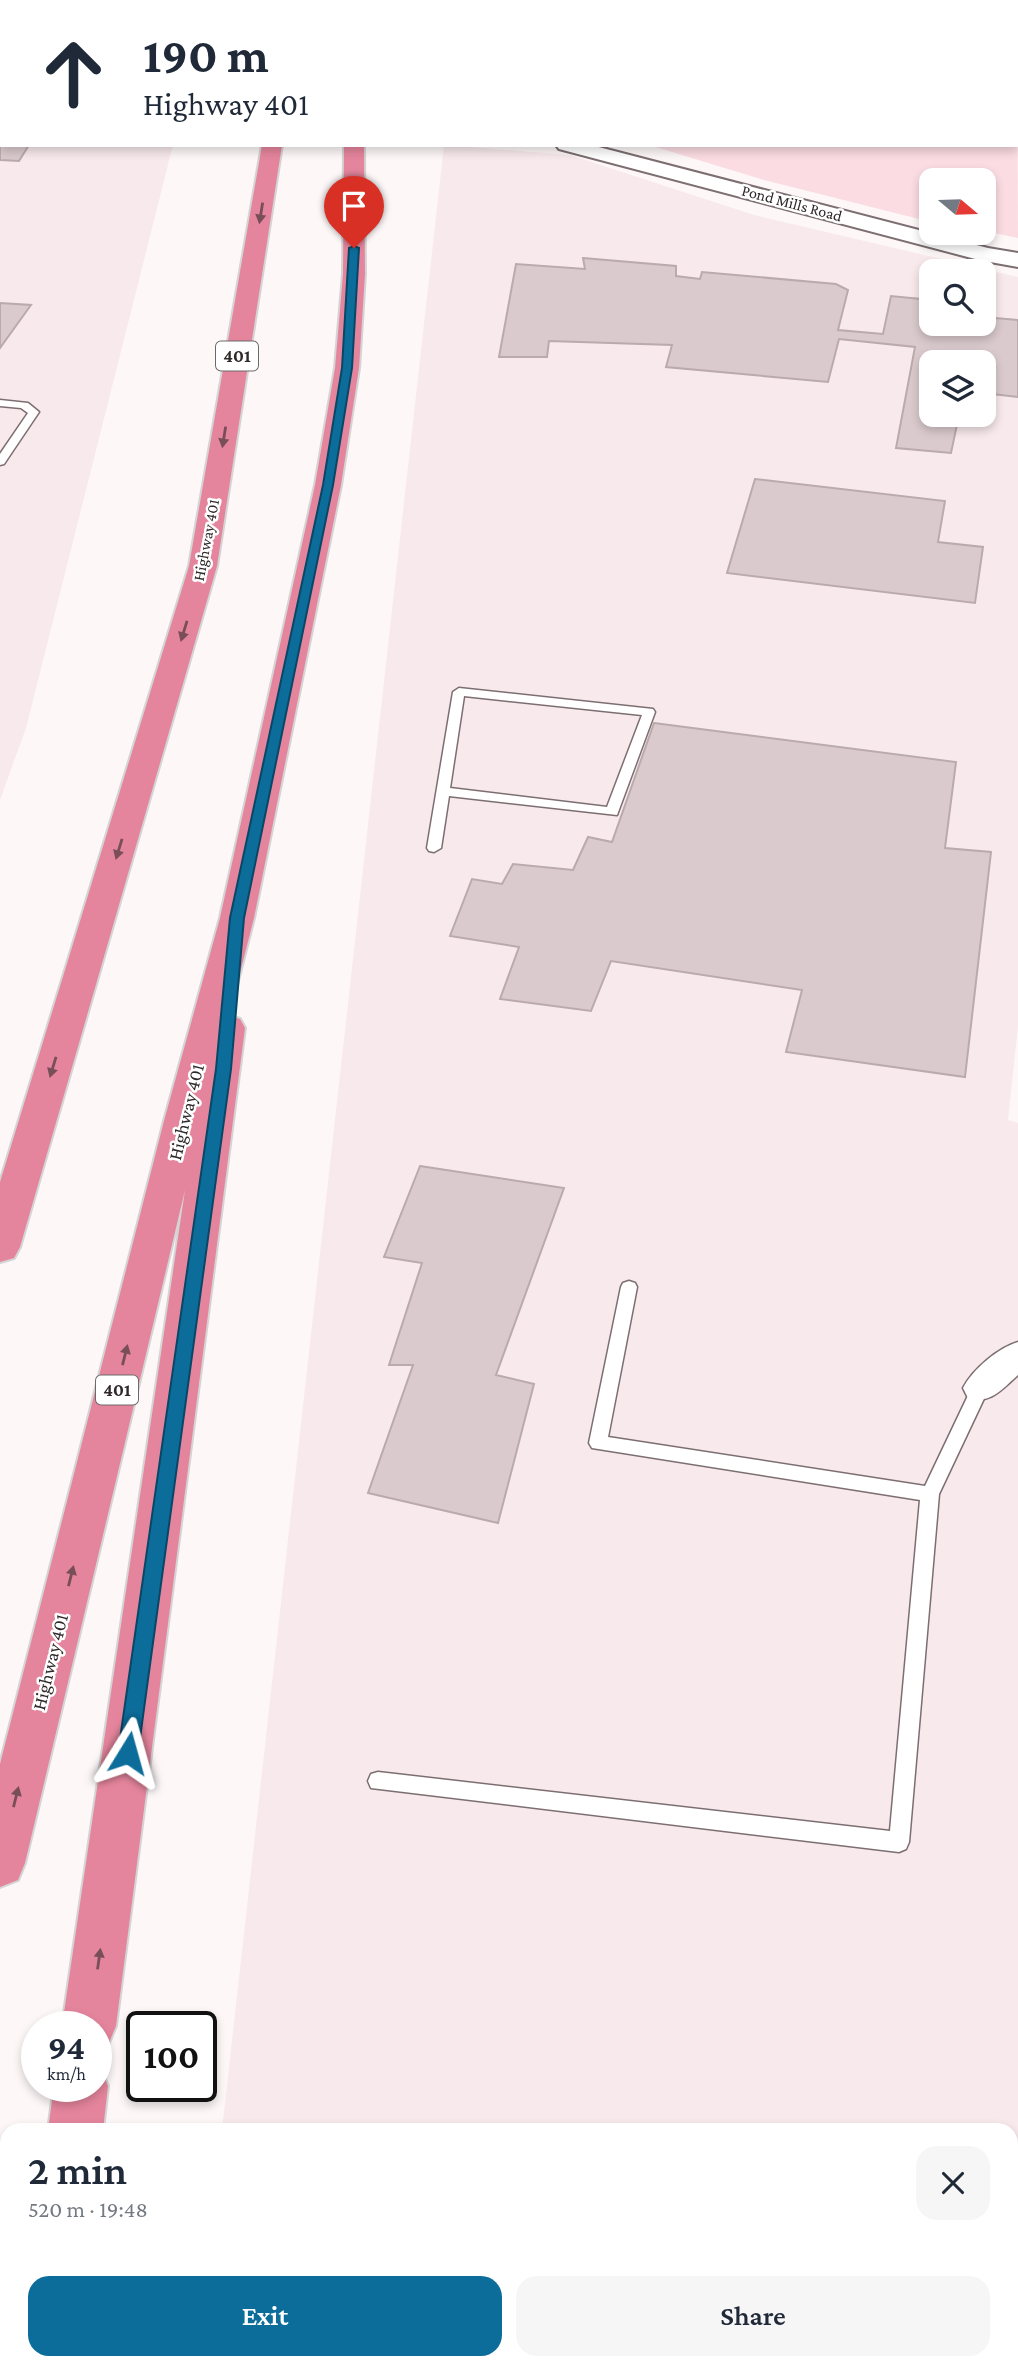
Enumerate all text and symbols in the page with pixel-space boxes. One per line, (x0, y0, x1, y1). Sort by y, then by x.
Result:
icon: ahead (28, 28, 119, 119)
text: 190 m (143, 28, 269, 83)
text: Highway 401 (143, 86, 309, 122)
north arrow (919, 168, 996, 245)
map controls (919, 168, 996, 427)
pin (324, 176, 384, 248)
street label: Pond Mills Road (740, 181, 845, 225)
icon: arrive (335, 187, 373, 225)
one-way arrow (255, 202, 266, 224)
button: search (919, 259, 996, 336)
road number: 401 (216, 342, 258, 370)
button: layers (919, 350, 996, 427)
one-way arrow (218, 426, 229, 448)
street label: Highway 401 (190, 498, 223, 582)
one-way arrow (178, 621, 188, 642)
one-way arrow (113, 839, 123, 860)
one-way arrow (48, 1057, 58, 1078)
street label: Highway 401 (164, 1062, 208, 1162)
one-way arrow (120, 1344, 131, 1366)
road number: 401 (96, 1376, 138, 1405)
one-way arrow (66, 1565, 77, 1587)
street label: Highway 401 (28, 1612, 72, 1712)
position arrow (91, 1716, 165, 1790)
one-way arrow (11, 1786, 22, 1808)
one-way arrow (93, 1948, 104, 1970)
speed limit sign: 100 (126, 2011, 217, 2102)
text: 94 (48, 2028, 85, 2067)
text: km/h (47, 2064, 86, 2084)
text: 2 min (28, 2146, 127, 2193)
button: close (916, 2146, 990, 2220)
text: 520 m · 19:48 (28, 2196, 148, 2222)
button: Exit (28, 2276, 502, 2356)
button: Share (516, 2276, 990, 2356)

